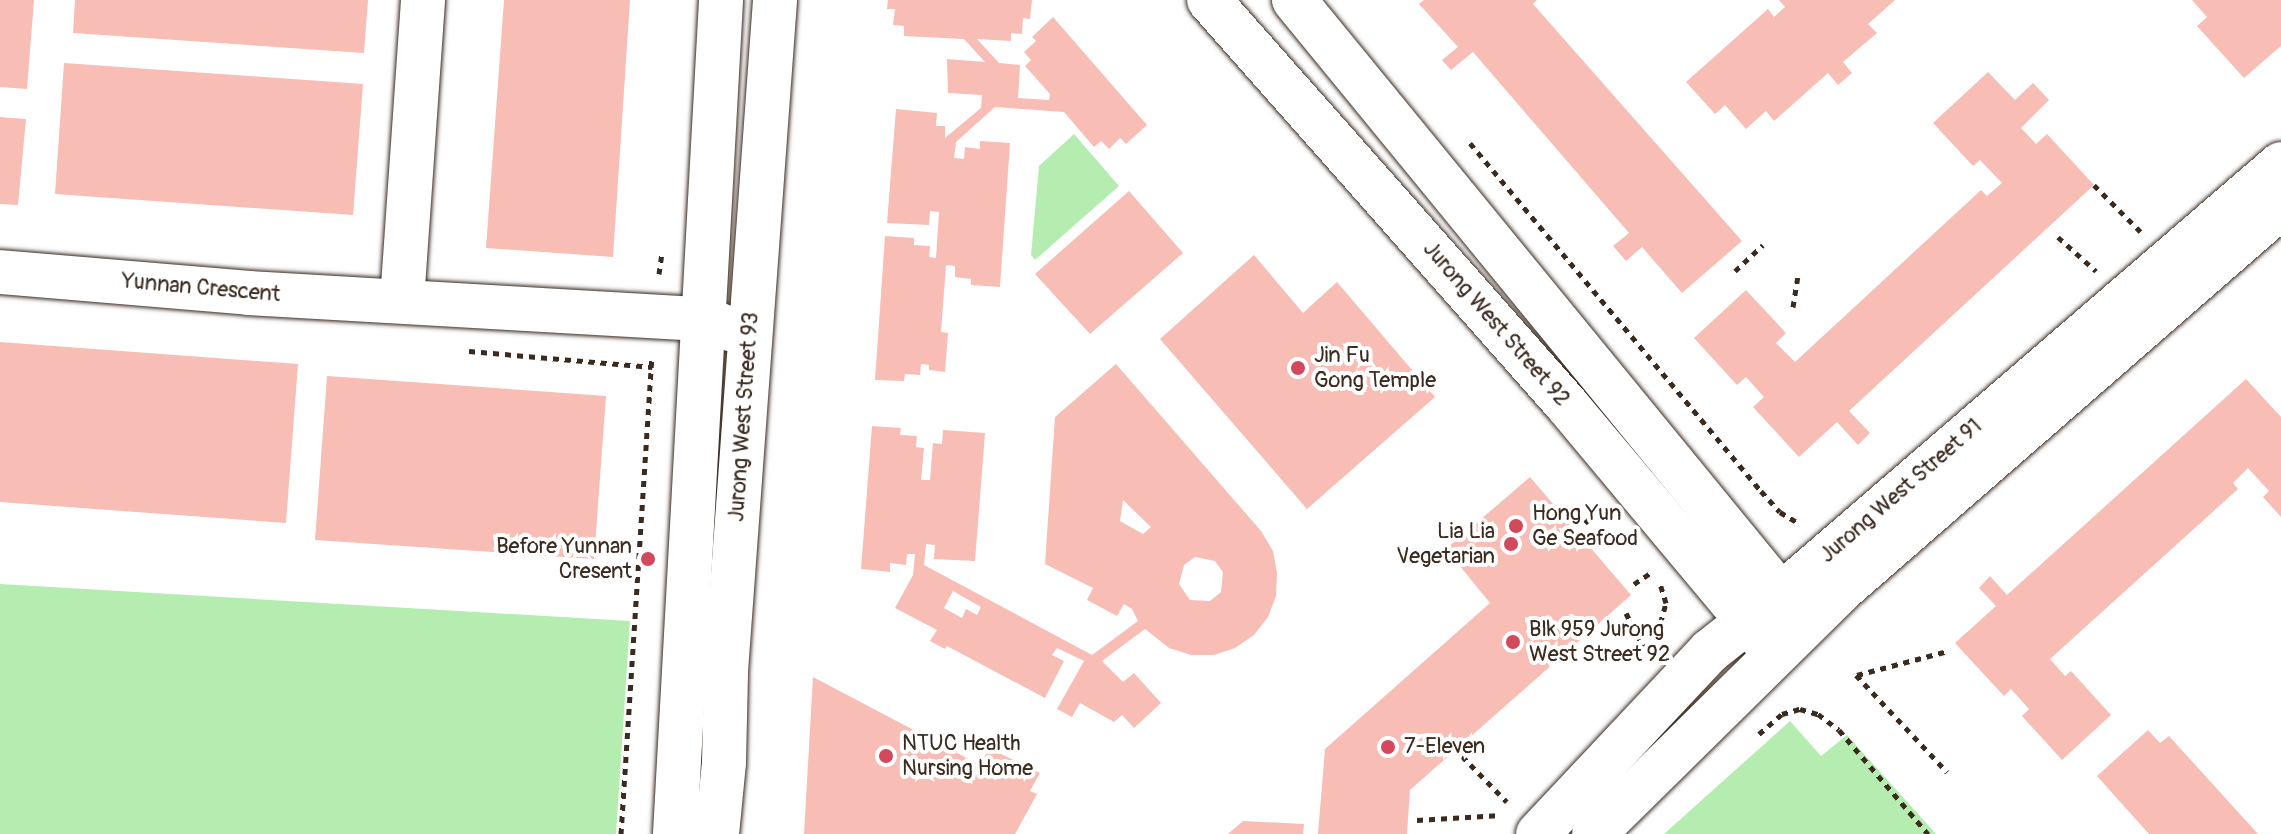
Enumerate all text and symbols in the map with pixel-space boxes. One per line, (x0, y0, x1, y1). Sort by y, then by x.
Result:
street label: Jurong West Street 92 (1417, 236, 1575, 412)
street label: Yunnan Crescent (121, 268, 281, 308)
street label: Jurong West Street 93 (724, 311, 764, 523)
place label: Jin Fu Gong Temple (1314, 342, 1436, 394)
marker: Jin Fu Gong Temple (1289, 359, 1307, 377)
street label: Jurong West Street 91 (1814, 413, 1988, 569)
place label: Hong Yun Ge Seafood (1532, 500, 1638, 552)
marker: Hong Yun Ge Seafood (1507, 517, 1525, 535)
place label: Lia Lia Vegetarian (1396, 518, 1495, 570)
place label: Before Yunnan Cresent (496, 533, 632, 584)
marker: Lia Lia Vegetarian (1502, 535, 1520, 553)
marker: Before Yunnan Cresent (639, 550, 657, 568)
place label: Blk 959 Jurong West Street 92 (1529, 616, 1670, 668)
marker: Blk 959 Jurong West Street 92 (1504, 633, 1522, 651)
place label: NTUC Health Nursing Home (902, 730, 1033, 782)
place label: 7-Eleven (1404, 734, 1485, 760)
marker: 7-Eleven (1379, 738, 1397, 756)
marker: NTUC Health Nursing Home (877, 747, 895, 765)

